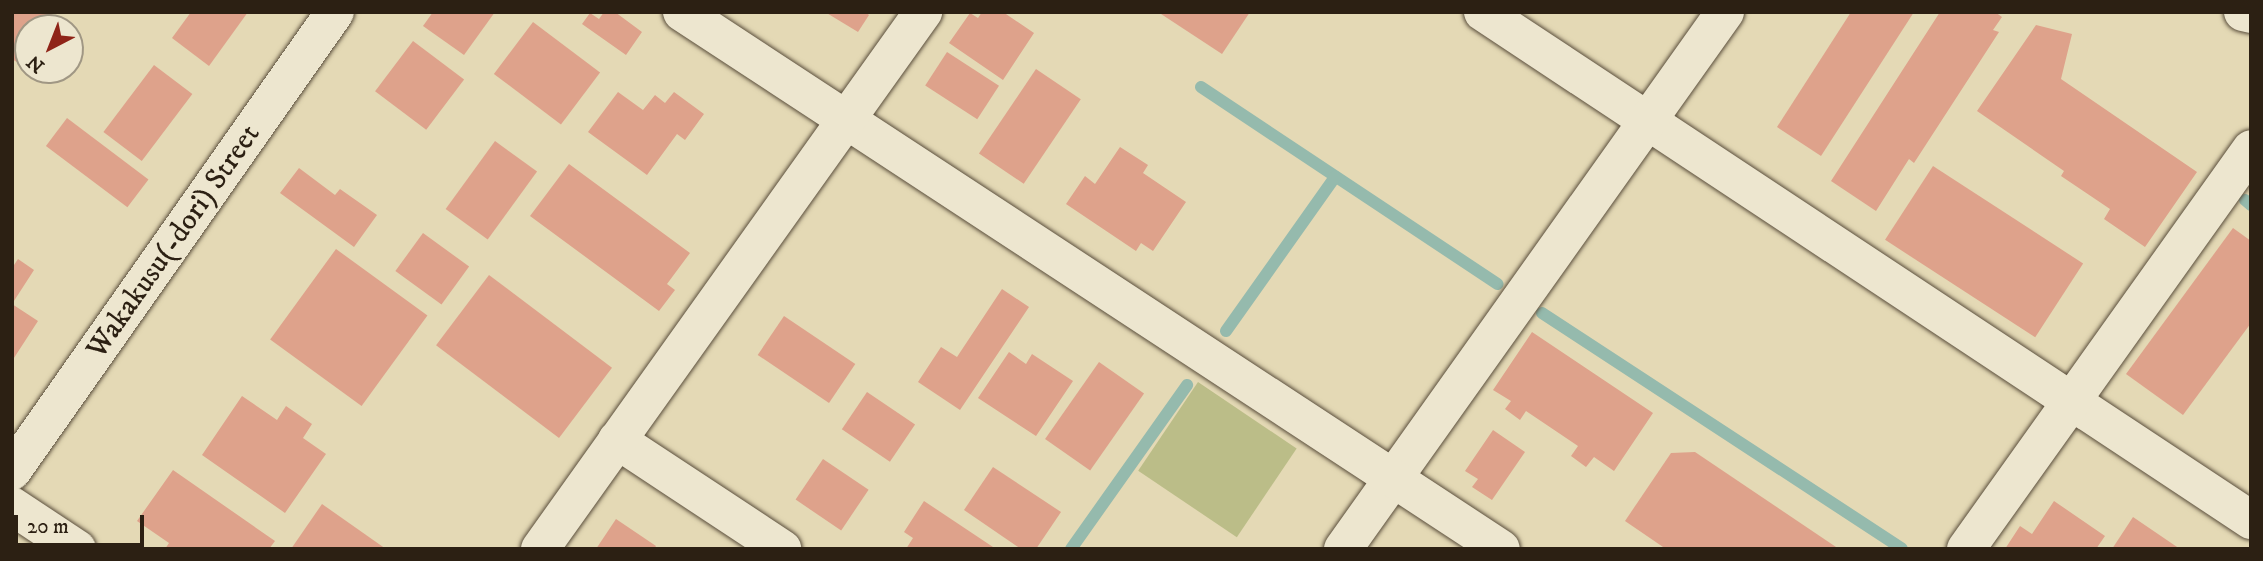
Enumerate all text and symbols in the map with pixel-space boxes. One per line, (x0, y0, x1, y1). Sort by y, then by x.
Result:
north arrow (14, 14, 84, 84)
text: N (22, 50, 49, 77)
street label: Wakakusu(-dori) Street (80, 118, 268, 366)
scale bar (18, 502, 147, 546)
text: 20 m (27, 514, 69, 540)

